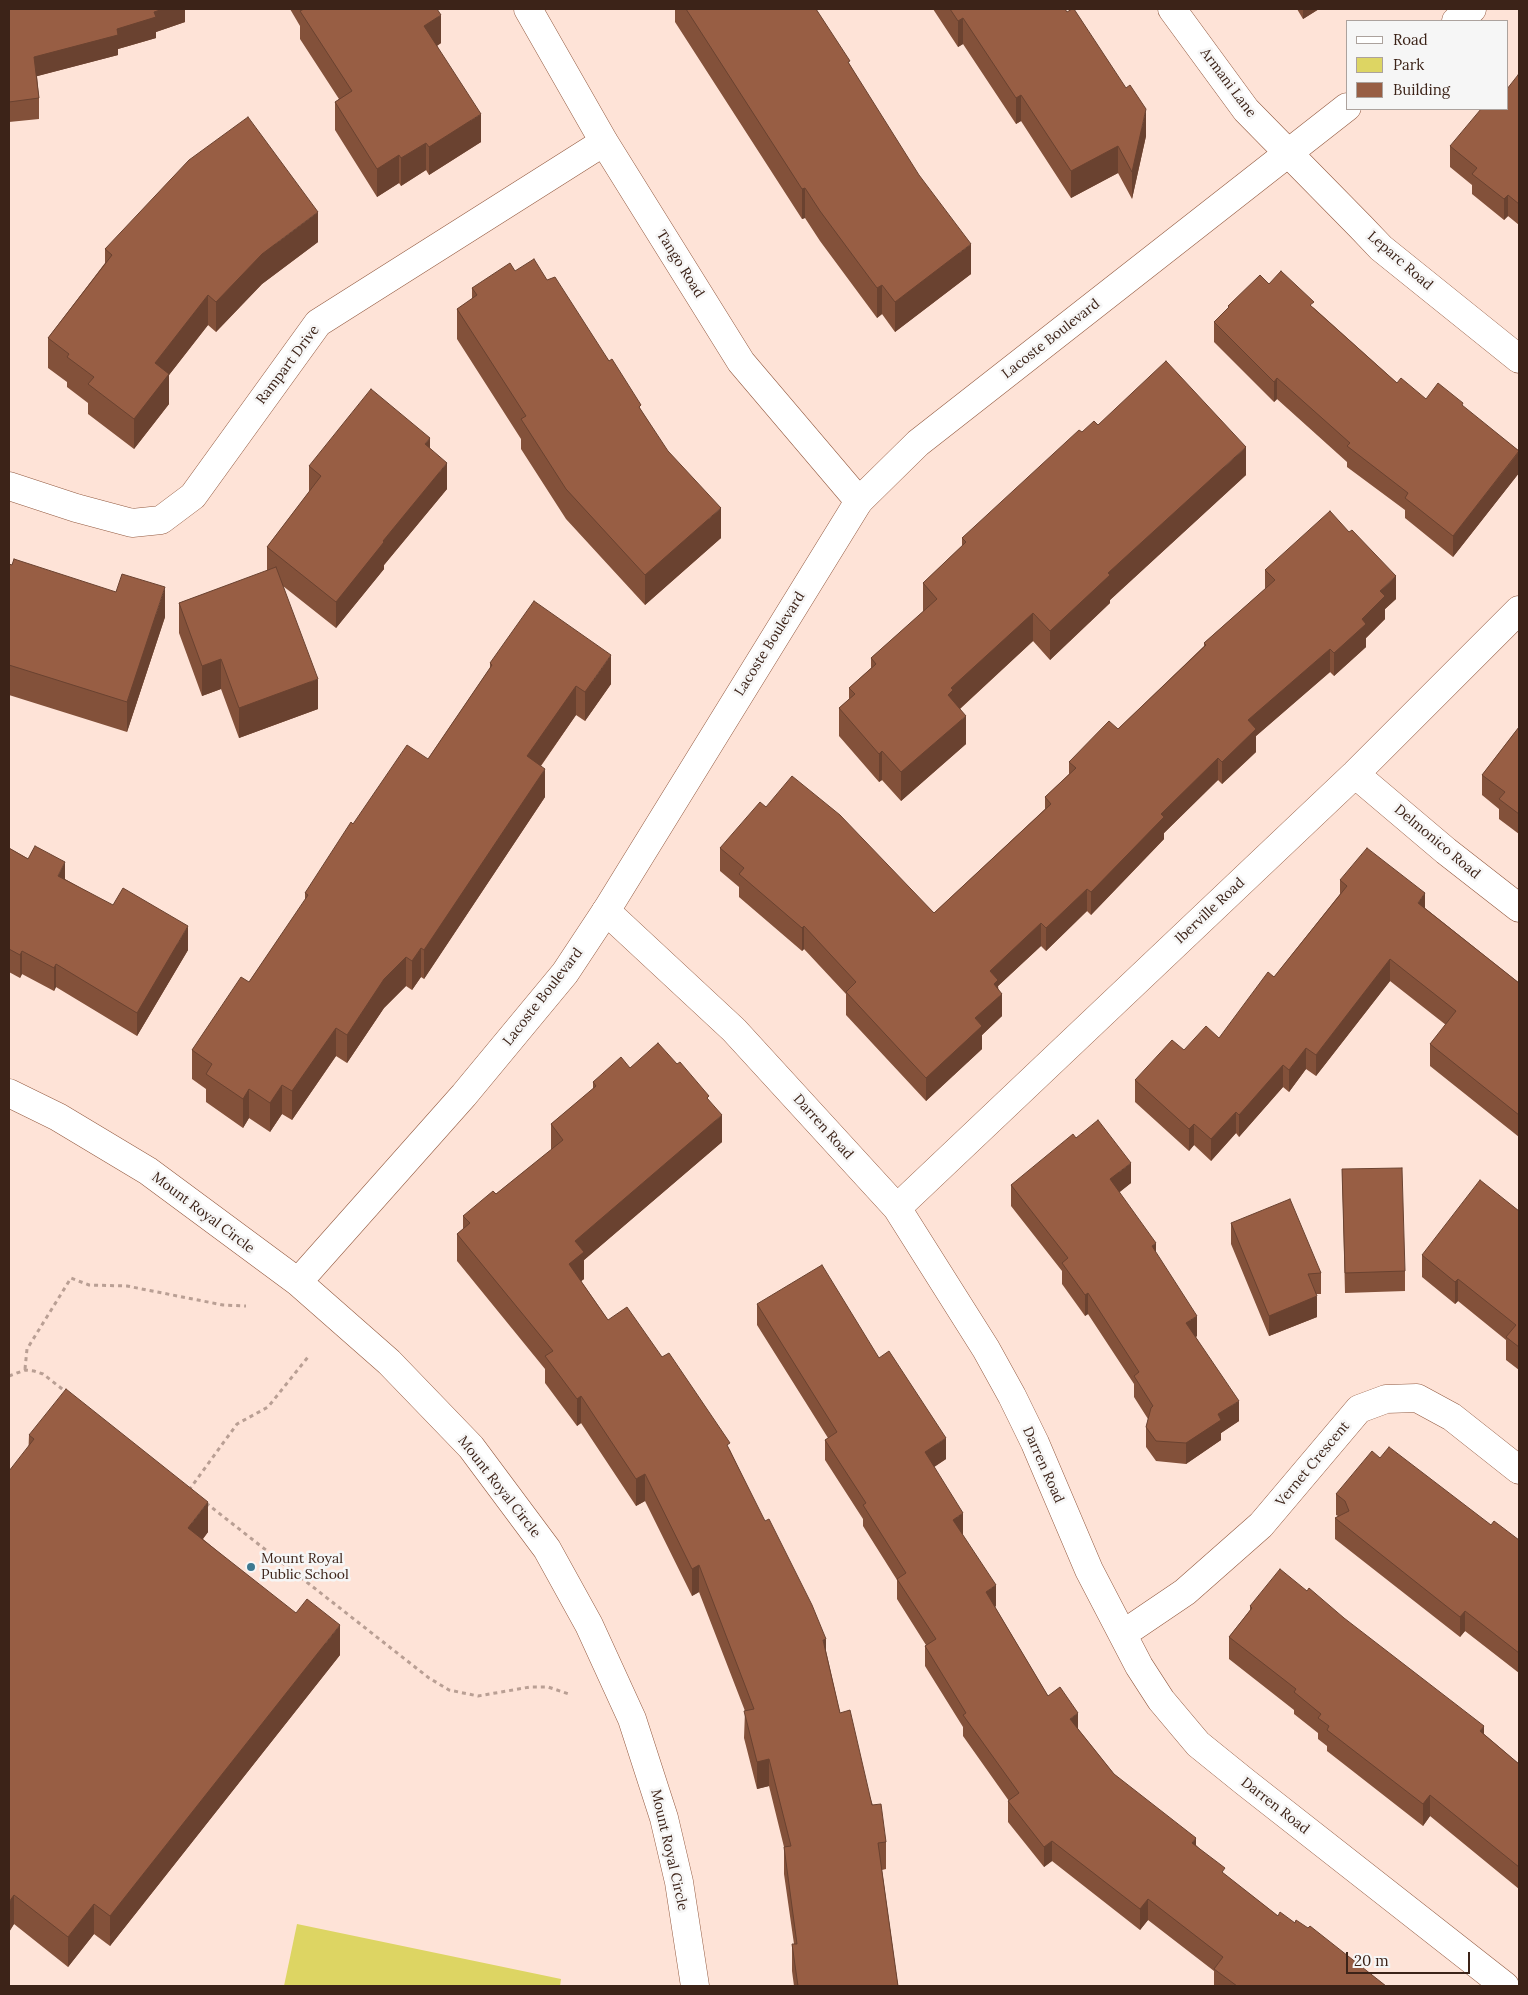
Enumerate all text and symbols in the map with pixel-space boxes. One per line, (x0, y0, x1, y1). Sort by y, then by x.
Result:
legend (1346, 20, 1508, 110)
text: Road (1393, 30, 1428, 49)
street label: Armani Lane (1196, 45, 1260, 121)
text: Park (1393, 55, 1424, 74)
text: Building (1393, 80, 1450, 99)
street label: Tango Road (653, 227, 707, 301)
street label: Leparc Road (1364, 228, 1436, 294)
street label: Lacoste Boulevard (999, 296, 1103, 382)
street label: Rampart Drive (253, 322, 323, 408)
street label: Lacoste Boulevard (731, 589, 809, 699)
street label: Delmonico Road (1391, 801, 1483, 883)
street label: Iberville Road (1172, 875, 1248, 947)
street label: Lacoste Boulevard (500, 945, 586, 1049)
street label: Darren Road (789, 1091, 857, 1163)
street label: Mount Royal Circle (148, 1169, 258, 1257)
street label: Vernet Crescent (1273, 1418, 1353, 1510)
street label: Darren Road (1019, 1424, 1067, 1506)
street label: Mount Royal Circle (454, 1433, 544, 1541)
place label: Mount Royal Public School (261, 1551, 349, 1584)
marker: Mount Royal Public School (245, 1561, 257, 1573)
street label: Darren Road (1238, 1774, 1312, 1838)
street label: Mount Royal Circle (647, 1788, 691, 1912)
scale bar (1348, 1942, 1472, 1974)
text: 20 m (1354, 1951, 1389, 1970)

